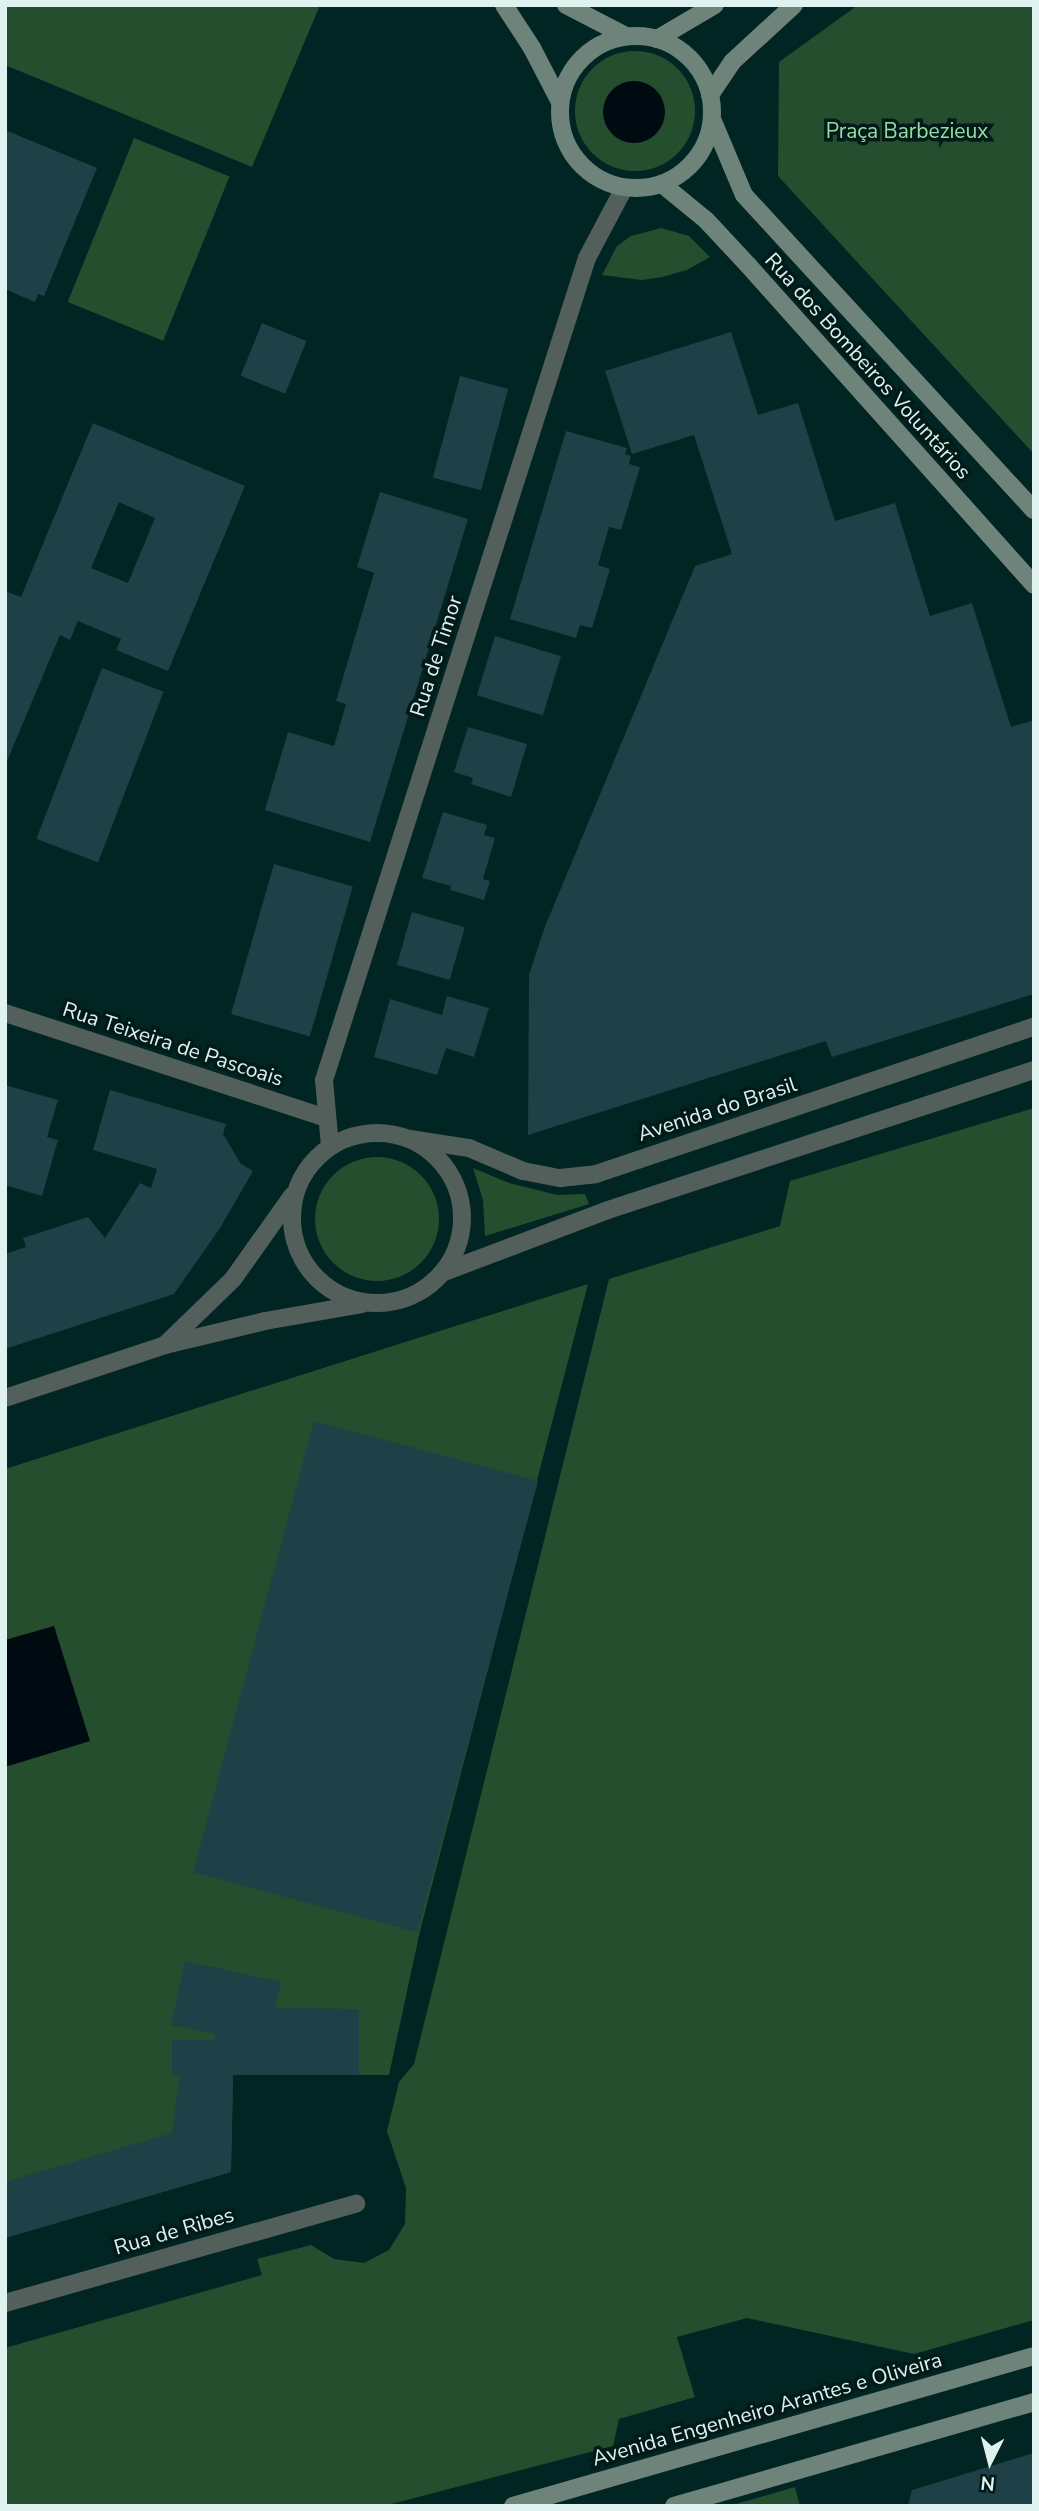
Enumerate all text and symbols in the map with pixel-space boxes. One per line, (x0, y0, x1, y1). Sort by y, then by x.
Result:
park label: Praça Barbezieux (826, 118, 988, 144)
street label: Rua dos Bombeiros Voluntários (760, 248, 976, 484)
street label: Rua de Timor (405, 592, 467, 720)
street label: Rua Teixeira de Pascoais (60, 996, 286, 1092)
street label: Avenida do Brasil (634, 1071, 800, 1147)
street label: Rua de Ribes (111, 2202, 237, 2260)
street label: Avenida Engenheiro Arantes e Oliveira (589, 2347, 945, 2471)
north arrow (955, 2427, 1025, 2497)
text: N (979, 2469, 996, 2497)

